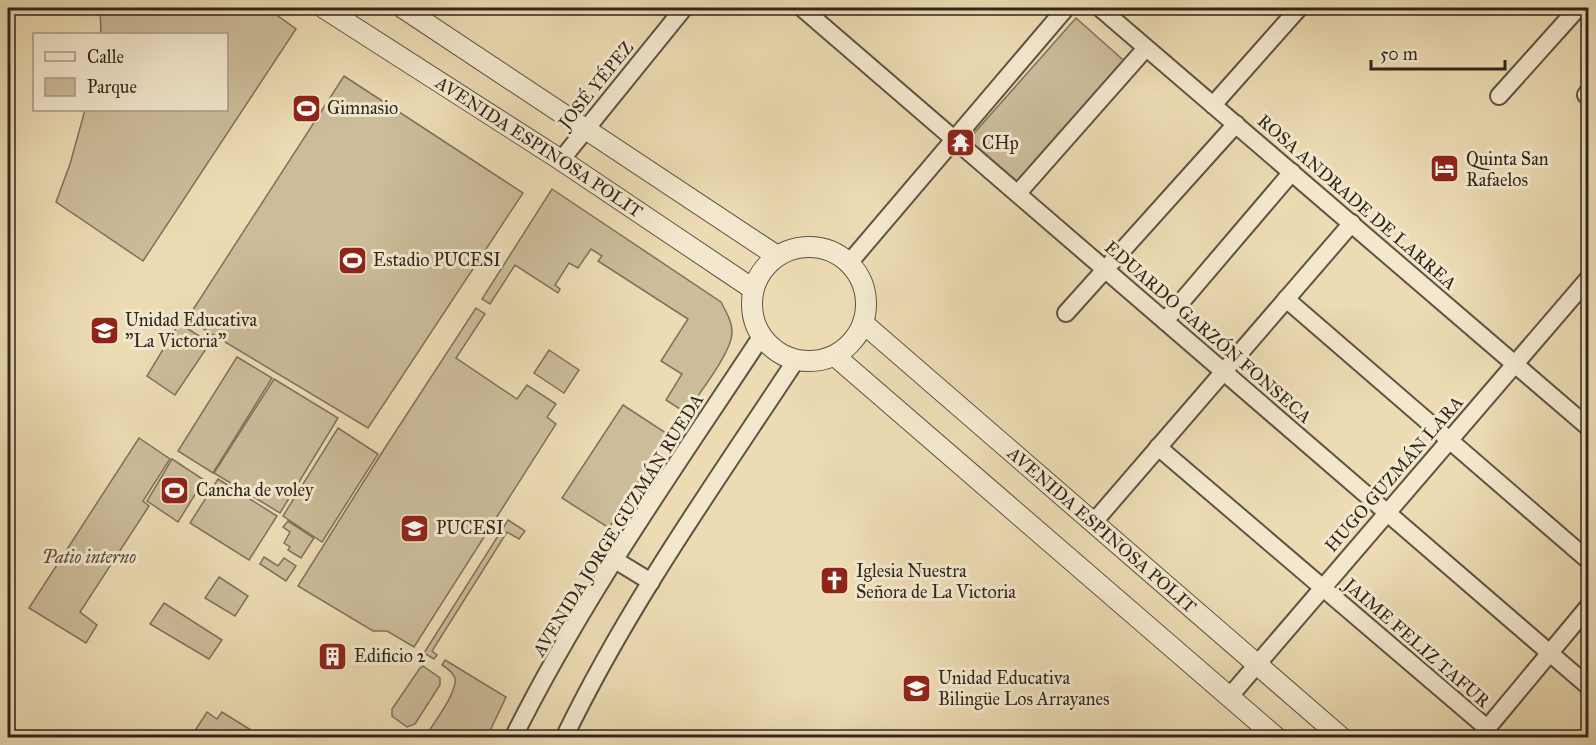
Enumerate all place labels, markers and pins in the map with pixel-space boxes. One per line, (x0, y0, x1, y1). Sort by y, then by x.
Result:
sports icon: Gimnasio (290, 92, 322, 124)
place label: Gimnasio (327, 97, 398, 119)
temple icon: CHp (945, 127, 977, 159)
place label: CHp (982, 132, 1019, 154)
place label: Quinta San Rafaelos (1466, 148, 1549, 191)
hotel icon: Quinta San Rafaelos (1429, 153, 1461, 185)
sports icon: Estadio PUCESI (336, 244, 368, 276)
place label: Estadio PUCESI (373, 249, 501, 271)
place label: Unidad Educativa "La Victoria" (125, 309, 257, 352)
school or university icon: Unidad Educativa "La Victoria" (88, 314, 120, 346)
sports icon: Cancha de voley (159, 474, 191, 506)
place label: Cancha de voley (196, 479, 314, 501)
school or university icon: PUCESI (399, 512, 431, 544)
place label: PUCESI (436, 517, 504, 539)
place label: Iglesia Nuestra Señora de La Victoria (856, 560, 1016, 603)
church icon: Iglesia Nuestra Señora de La Victoria (819, 565, 851, 597)
building icon: Edificio 2 (317, 640, 349, 672)
place label: Edificio 2 (354, 645, 426, 667)
place label: Unidad Educativa Bilingüe Los Arrayanes (938, 667, 1110, 711)
school or university icon: Unidad Educativa Bilingüe Los Arrayanes (901, 672, 933, 704)

